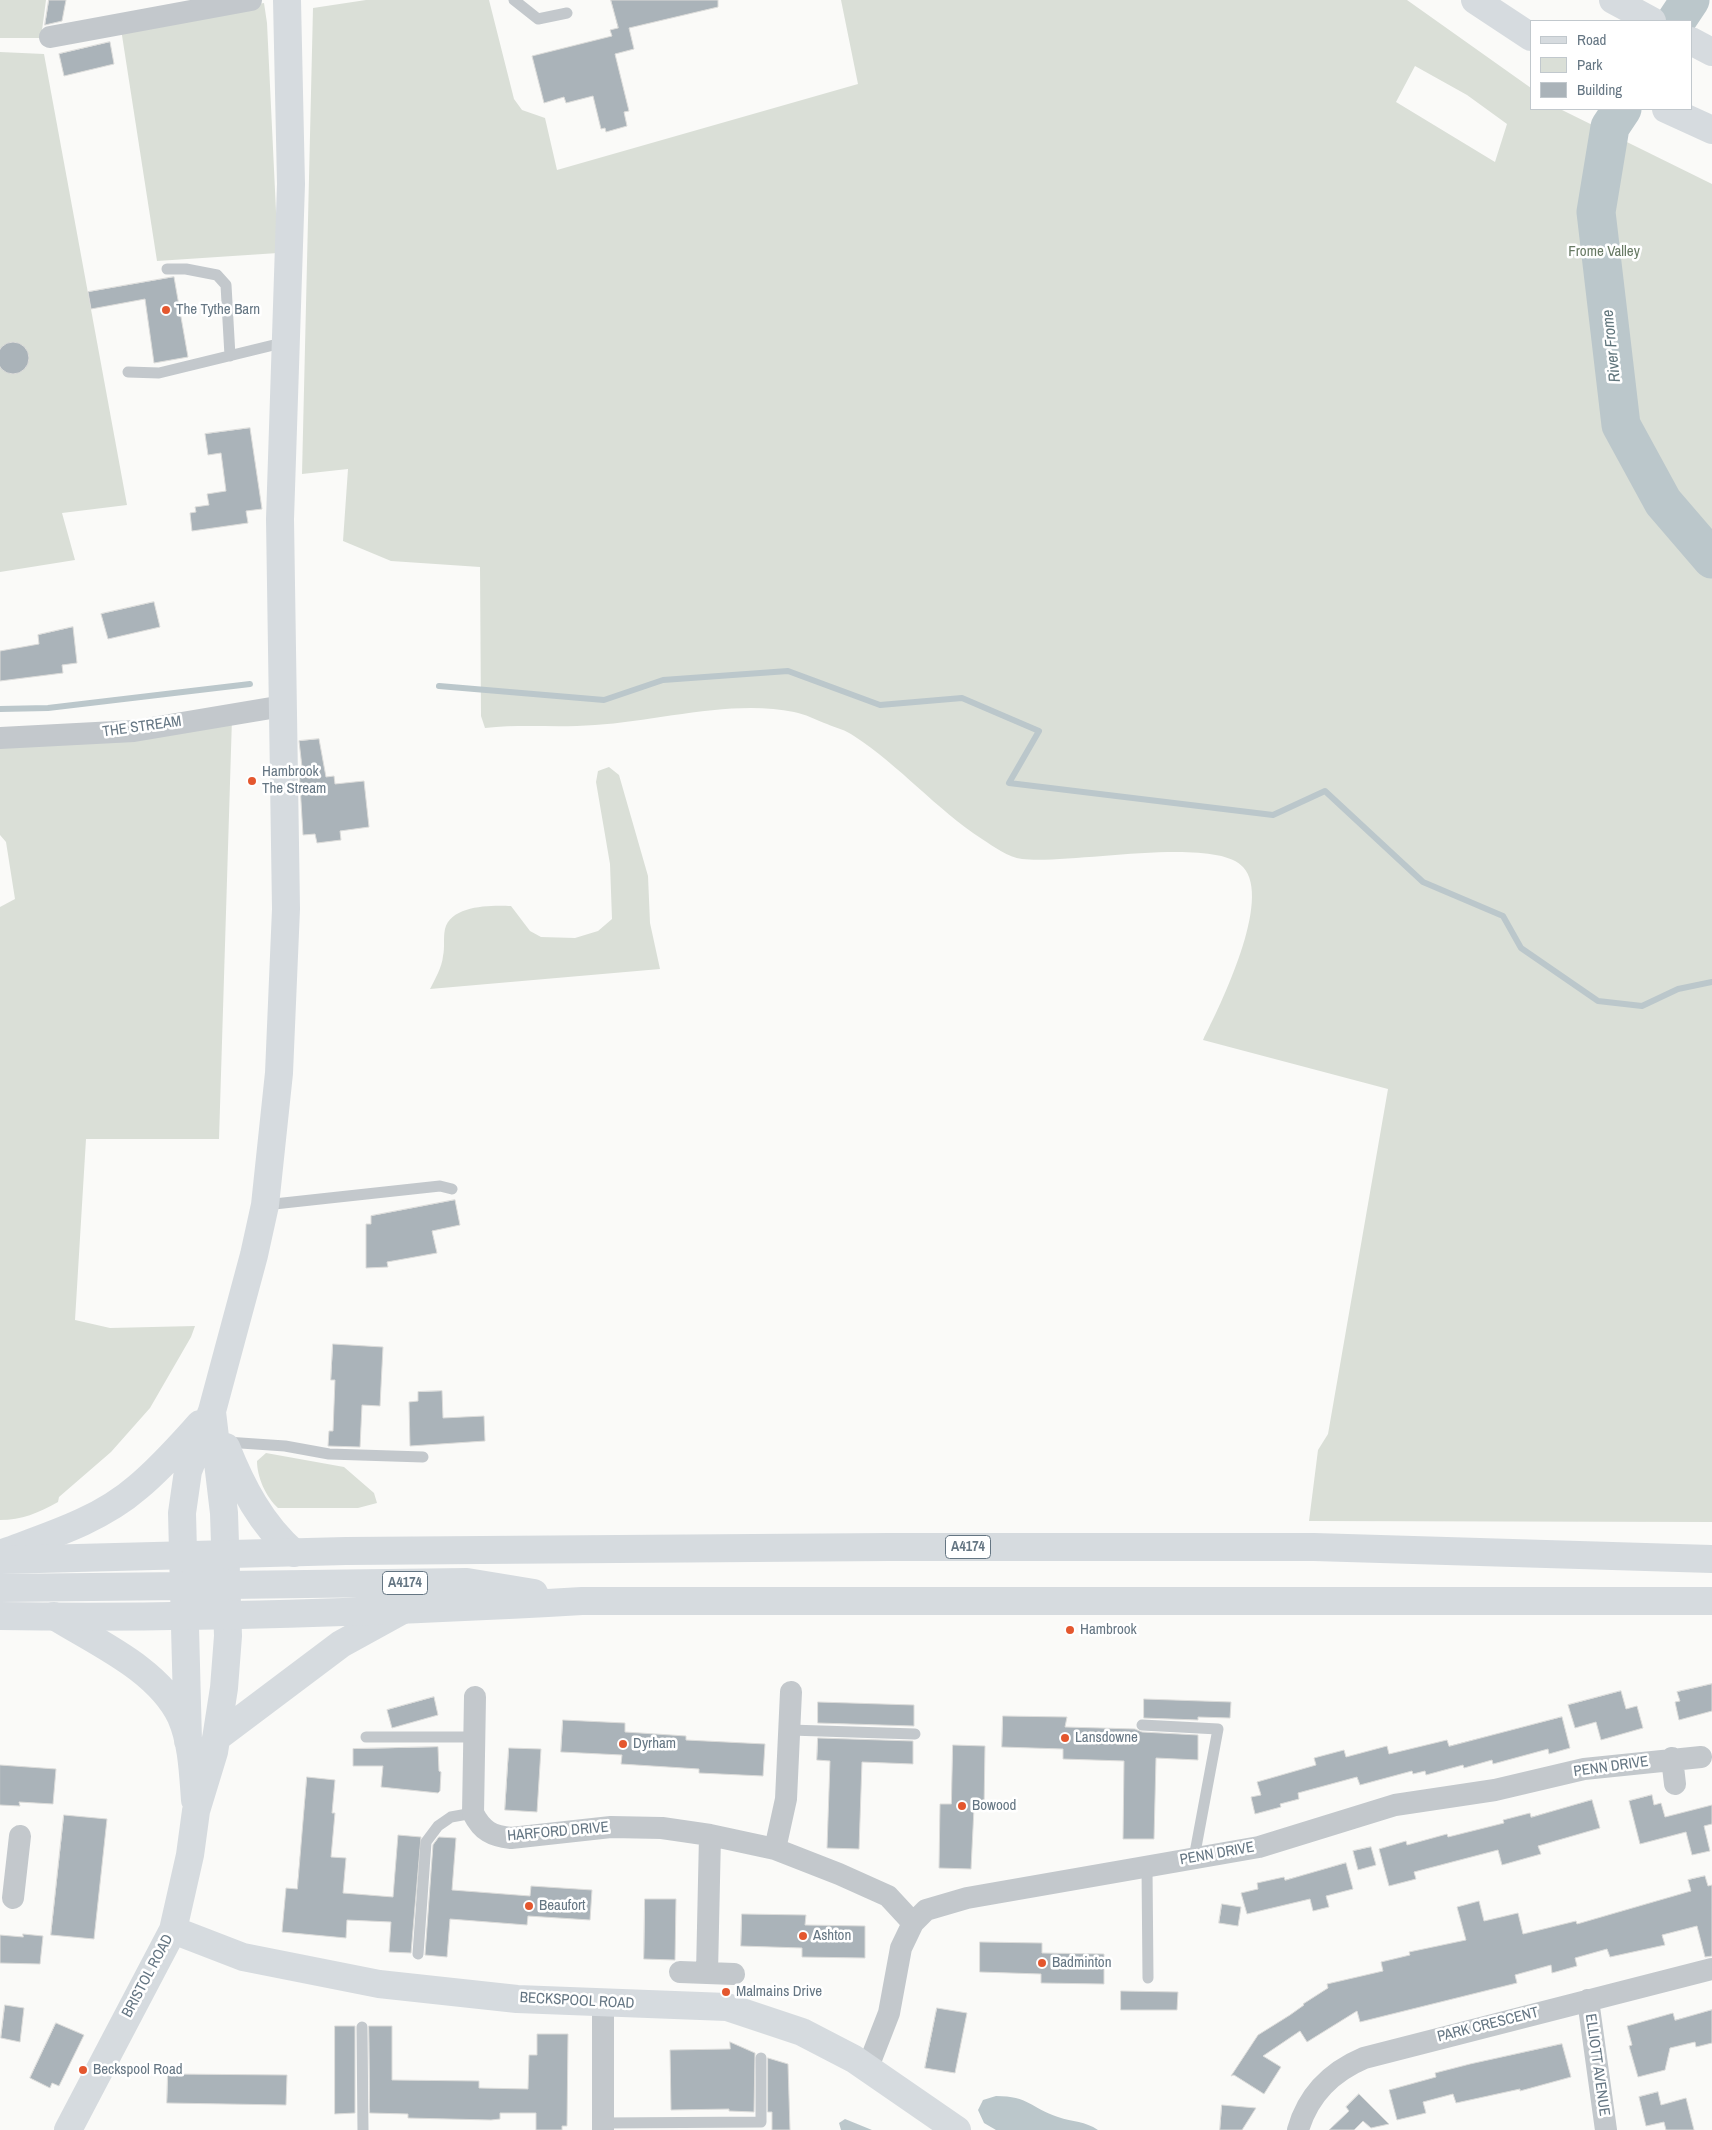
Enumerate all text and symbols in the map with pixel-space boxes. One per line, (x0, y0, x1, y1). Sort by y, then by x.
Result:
legend (1530, 20, 1692, 110)
text: Road (1577, 29, 1606, 50)
text: Park (1577, 54, 1602, 75)
text: Building (1577, 79, 1622, 100)
park label: Frome Valley (1568, 243, 1640, 261)
place label: The Tythe Barn (176, 301, 260, 319)
marker: The Tythe Barn (160, 304, 172, 316)
water label: River Frome (1599, 309, 1625, 383)
street label: THE STREAM (101, 713, 183, 741)
place label: Hambrook The Stream (262, 763, 326, 798)
marker: Hambrook The Stream (246, 775, 258, 787)
road number: A4174 (946, 1535, 990, 1558)
road number: A4174 (382, 1572, 428, 1595)
place label: Hambrook (1080, 1621, 1137, 1639)
marker: Hambrook (1064, 1624, 1076, 1636)
place label: Lansdowne (1075, 1729, 1138, 1747)
marker: Lansdowne (1059, 1732, 1071, 1744)
place label: Dyrham (633, 1735, 676, 1753)
marker: Dyrham (617, 1738, 629, 1750)
street label: PENN DRIVE (1573, 1753, 1649, 1781)
place label: Bowood (972, 1797, 1016, 1815)
marker: Bowood (956, 1800, 968, 1812)
street label: HARFORD DRIVE (506, 1819, 610, 1845)
street label: PENN DRIVE (1178, 1839, 1256, 1869)
place label: Beaufort (539, 1897, 585, 1915)
marker: Beaufort (523, 1900, 535, 1912)
place label: Ashton (813, 1927, 851, 1945)
marker: Ashton (797, 1930, 809, 1942)
street label: BRISTOL ROAD (119, 1931, 177, 2021)
place label: Badminton (1052, 1954, 1111, 1972)
marker: Badminton (1036, 1957, 1048, 1969)
place label: Malmains Drive (736, 1983, 822, 2001)
marker: Malmains Drive (720, 1986, 732, 1998)
street label: BECKSPOOL ROAD (519, 1989, 635, 2013)
street label: PARK CRESCENT (1436, 2004, 1540, 2046)
street label: ELLIOTT AVENUE (1581, 2013, 1613, 2117)
place label: Beckspool Road (93, 2061, 183, 2079)
marker: Beckspool Road (77, 2064, 89, 2076)

